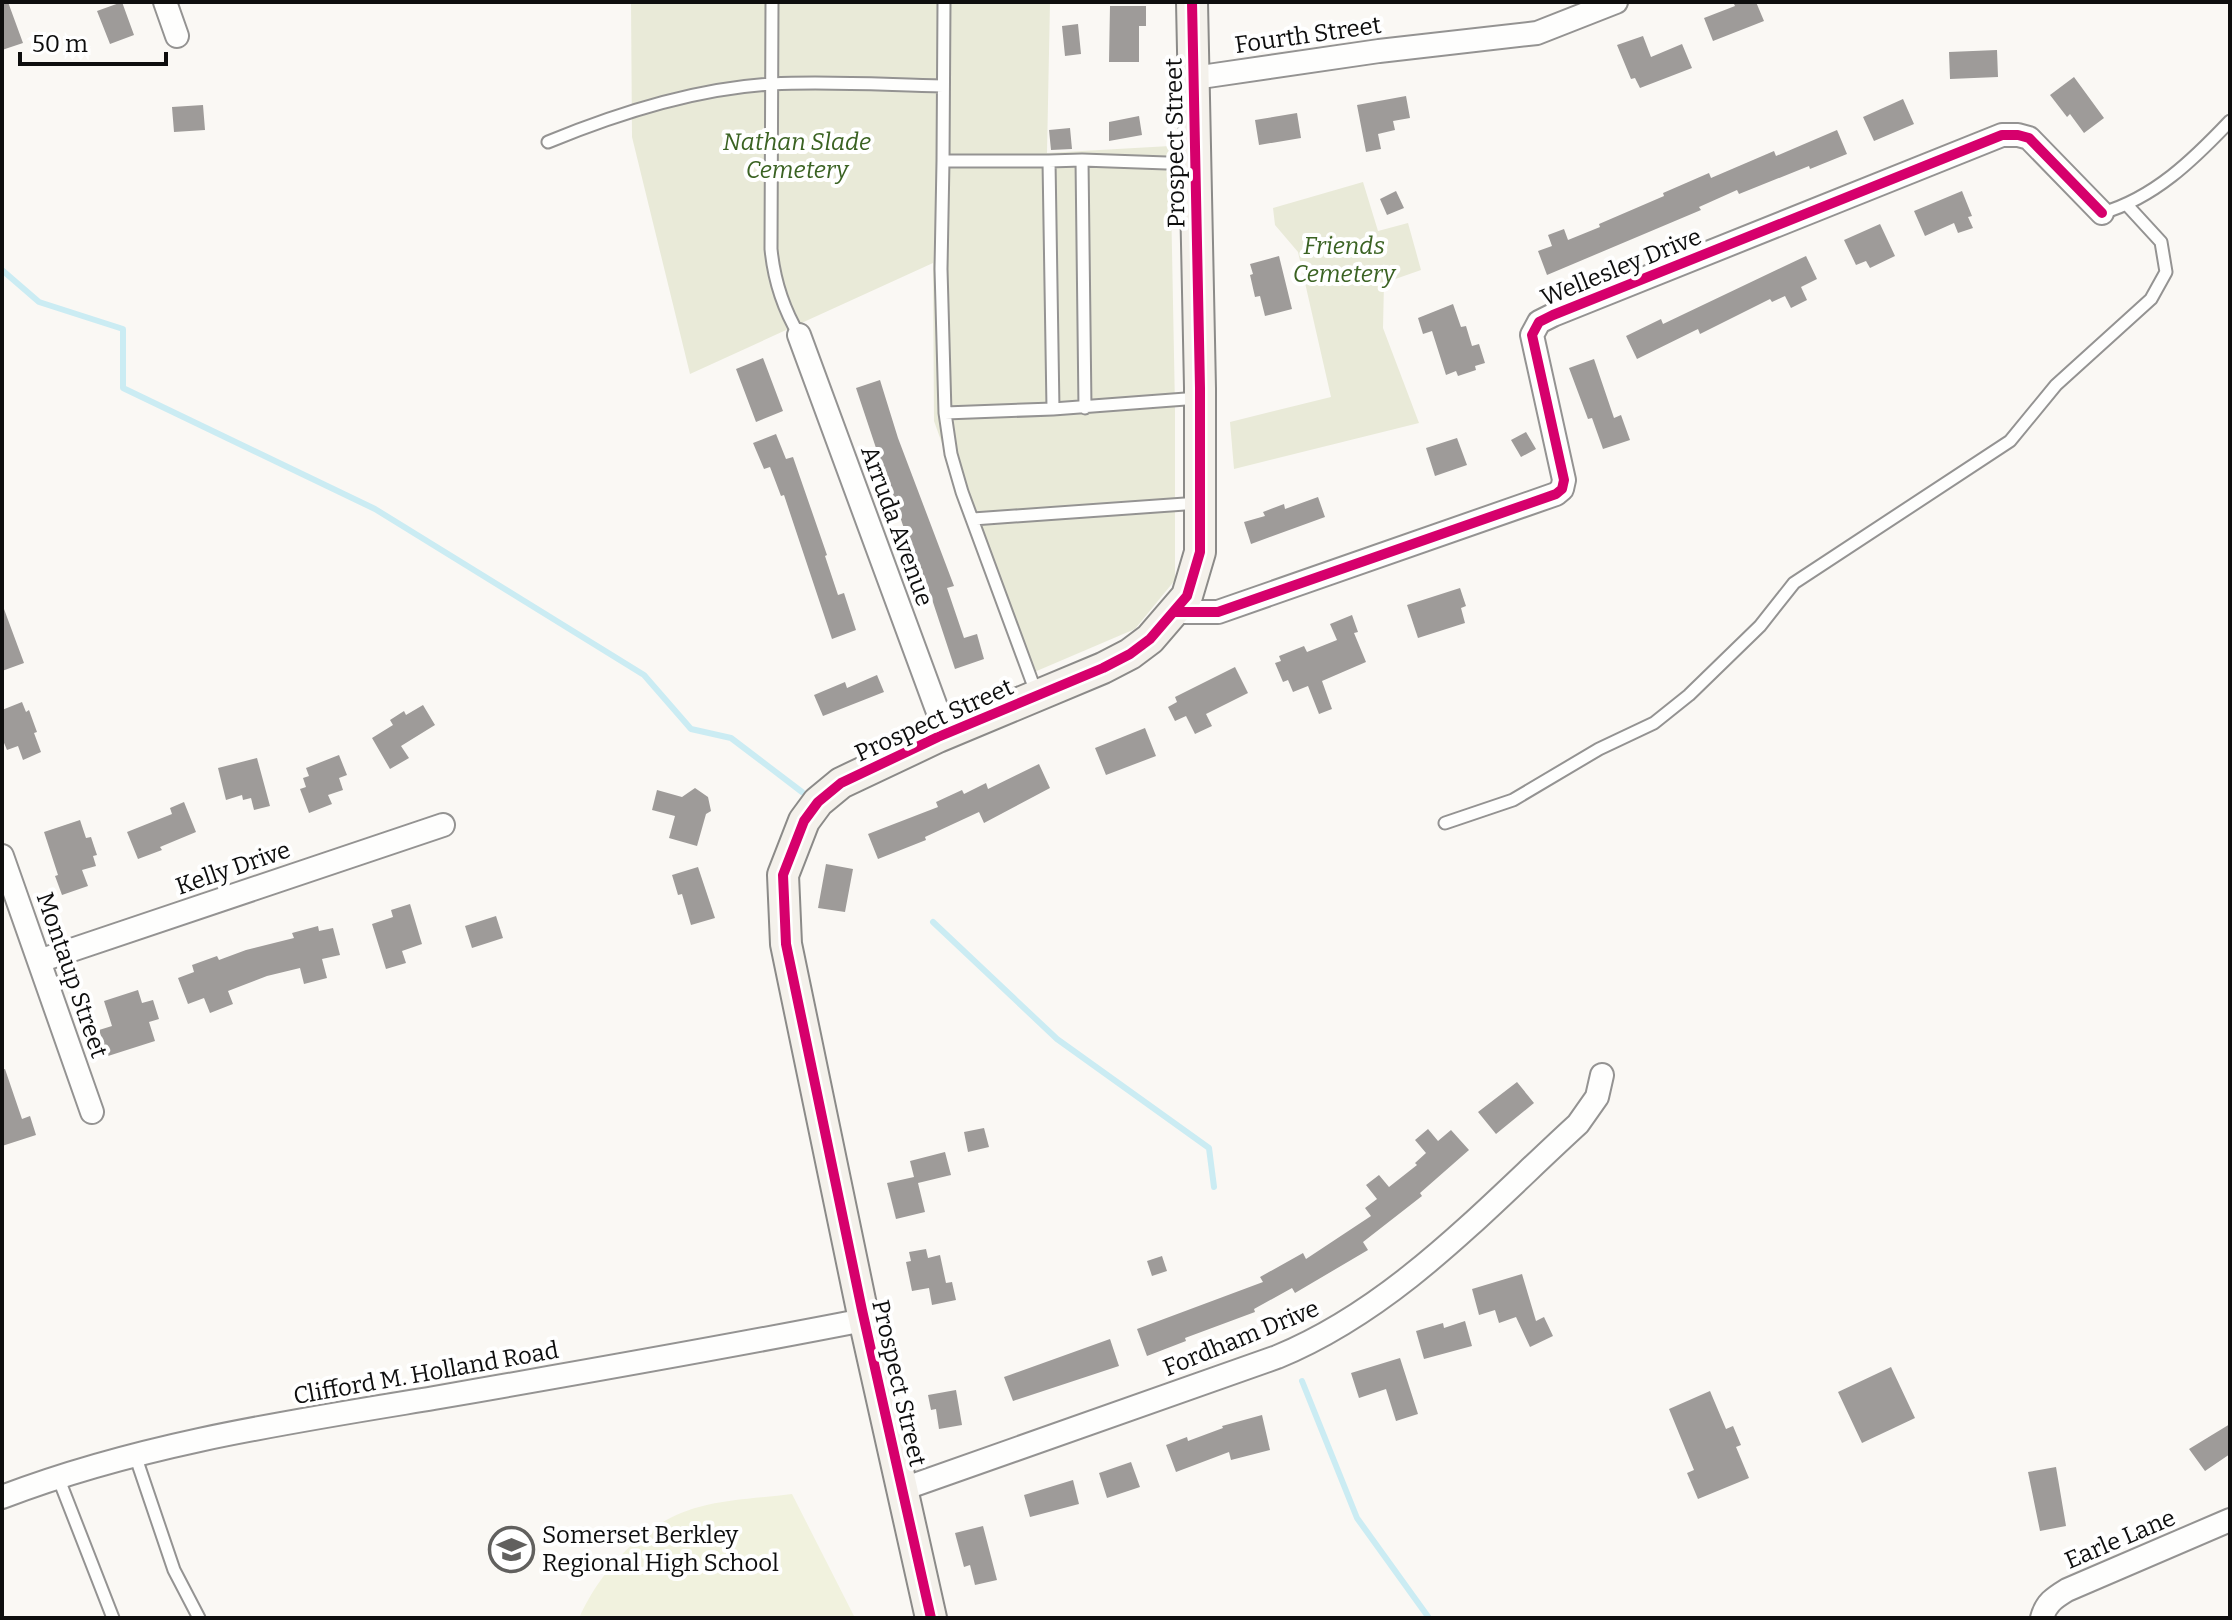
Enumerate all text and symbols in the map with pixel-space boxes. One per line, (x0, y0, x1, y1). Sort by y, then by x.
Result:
street label: Fourth Street (1233, 11, 1383, 59)
scale bar (20, 16, 166, 66)
text: 50 m (32, 30, 88, 58)
street label: Prospect Street (1160, 57, 1190, 228)
park label: Nathan Slade Cemetery (723, 128, 871, 184)
street label: Wellesley Drive (1537, 222, 1705, 312)
park label: Friends Cemetery (1293, 232, 1397, 288)
street label: Arruda Avenue (855, 442, 939, 610)
street label: Prospect Street (851, 673, 1018, 767)
street label: Kelly Drive (172, 835, 294, 901)
street label: Montaup Street (31, 889, 114, 1062)
street label: Fordham Drive (1159, 1294, 1323, 1382)
street label: Prospect Street (866, 1297, 932, 1469)
street label: Clifford M. Holland Road (291, 1336, 561, 1410)
street label: Earle Lane (2061, 1503, 2179, 1575)
place label: Somerset Berkley Regional High School (542, 1521, 779, 1577)
school or university icon: Somerset Berkley Regional High School (487, 1525, 535, 1573)

